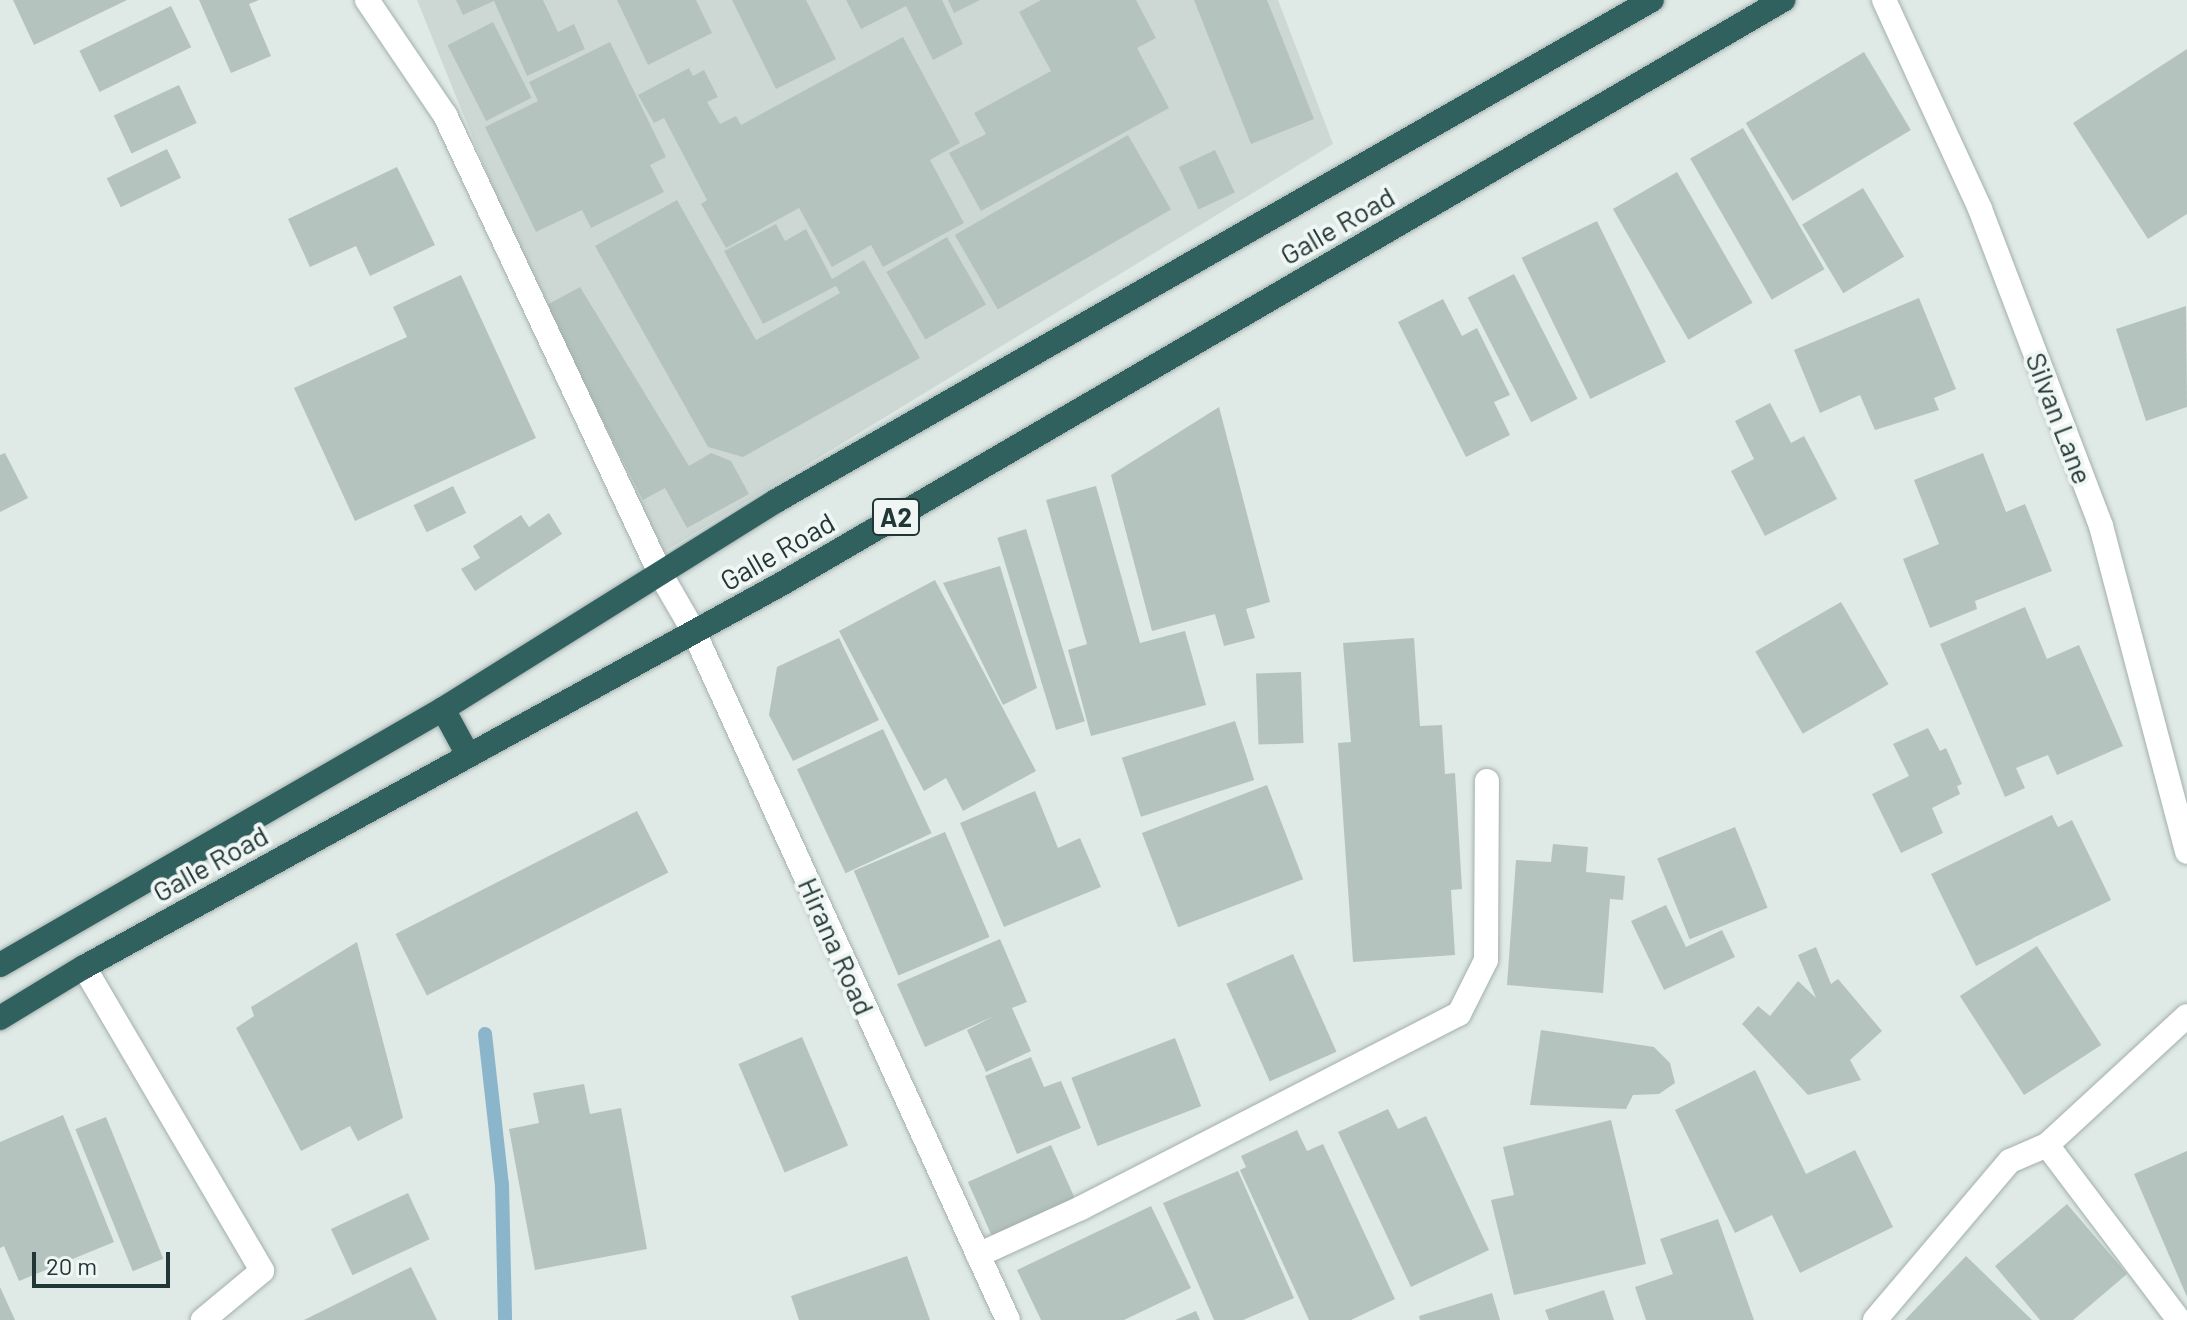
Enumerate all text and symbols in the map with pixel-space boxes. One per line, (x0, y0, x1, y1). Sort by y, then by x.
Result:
street label: Galle Road (1274, 179, 1400, 271)
street label: Silvan Lane (2020, 348, 2100, 488)
road number: A2 (870, 495, 922, 539)
street label: Galle Road (714, 505, 840, 597)
street label: Galle Road (146, 818, 274, 908)
street label: Hirana Road (792, 872, 882, 1020)
scale bar (36, 1236, 174, 1286)
text: 20 m (46, 1251, 97, 1280)

